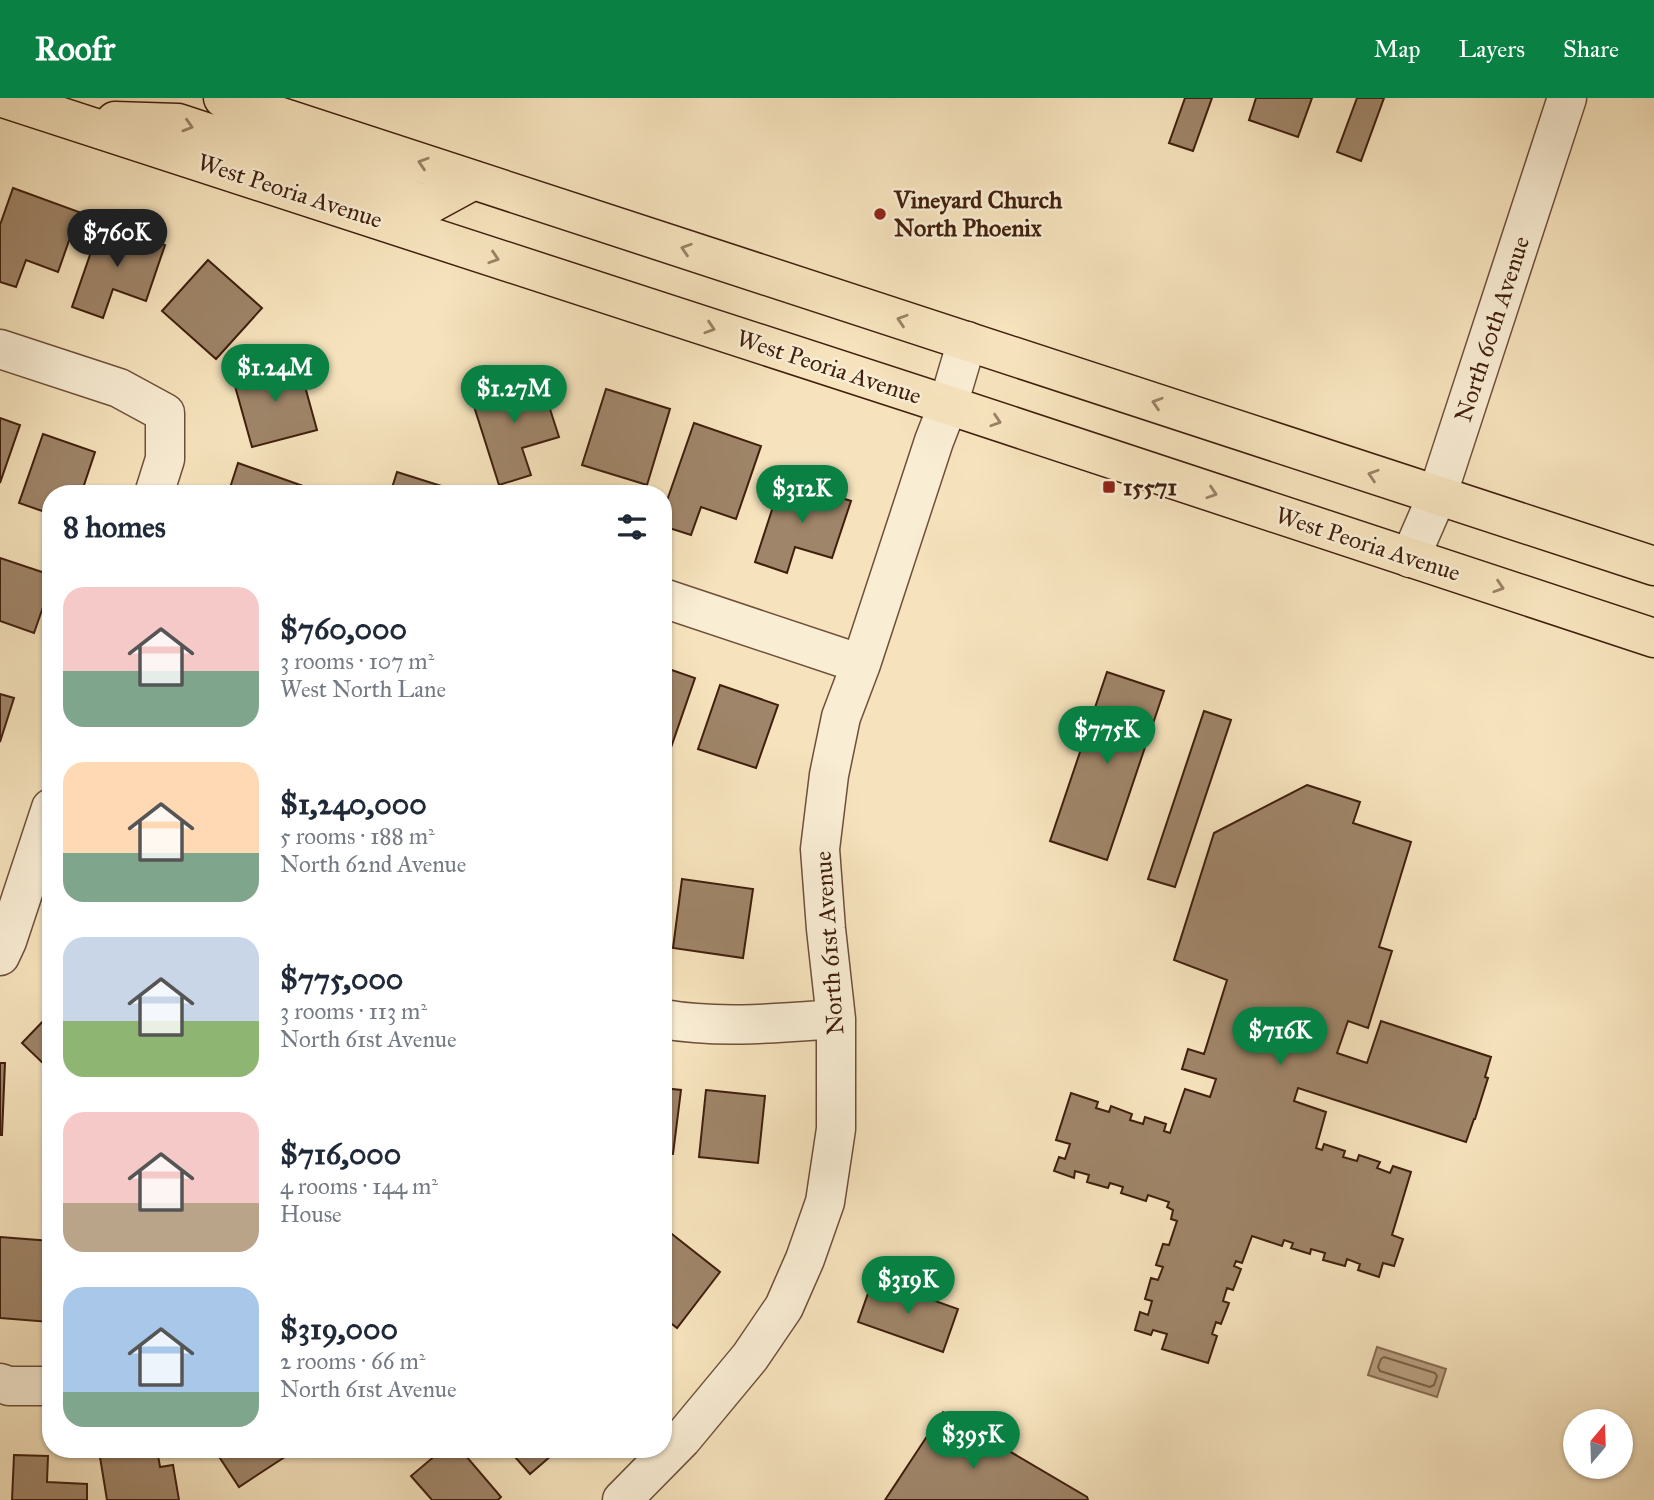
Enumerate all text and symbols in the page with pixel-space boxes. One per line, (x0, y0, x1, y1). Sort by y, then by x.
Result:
text: Roofr (35, 29, 115, 69)
text: Map (1374, 34, 1421, 64)
text: Layers (1459, 34, 1525, 64)
text: Share (1563, 34, 1619, 64)
one-way arrow (181, 118, 193, 133)
street label: West Peoria Avenue (194, 147, 386, 235)
one-way arrow (418, 157, 430, 172)
place label: Vineyard Church North Phoenix (893, 185, 1063, 243)
marker: Vineyard Church North Phoenix (872, 206, 888, 222)
pin: $760K (68, 209, 166, 269)
text: $760K (83, 218, 151, 246)
street label: North 60th Avenue (1448, 232, 1536, 426)
one-way arrow (680, 243, 693, 257)
one-way arrow (487, 250, 499, 264)
one-way arrow (897, 314, 909, 328)
one-way arrow (704, 320, 716, 334)
street label: West Peoria Avenue (733, 323, 925, 411)
pin: $1.24M (218, 344, 332, 404)
text: $1.24M (237, 353, 313, 381)
pin: $1.27M (457, 366, 571, 425)
text: $1.27M (477, 374, 551, 402)
one-way arrow (1151, 397, 1164, 411)
one-way arrow (990, 413, 1002, 427)
pin: $312K (753, 466, 851, 525)
one-way arrow (1367, 469, 1379, 483)
place label: 15571 (1123, 472, 1177, 502)
text: $312K (772, 474, 832, 502)
marker: 15571 (1101, 479, 1117, 495)
one-way arrow (1206, 485, 1218, 499)
street label: West Peoria Avenue (1272, 500, 1464, 588)
icon: filters (613, 508, 651, 546)
text: 8 homes (63, 509, 166, 545)
one-way arrow (1492, 579, 1504, 593)
text: $760,000 (280, 611, 407, 647)
icon: home (119, 615, 203, 699)
text: 3 rooms · 107 m² (280, 647, 434, 675)
text: West North Lane (280, 675, 446, 703)
pin: $775K (1058, 706, 1156, 766)
text: $775K (1074, 715, 1140, 743)
text: $1,240,000 (280, 786, 427, 822)
icon: home (119, 790, 203, 874)
text: 5 rooms · 188 m² (280, 822, 435, 850)
text: North 62nd Avenue (280, 850, 466, 878)
street label: North 61st Avenue (808, 850, 850, 1036)
text: $775,000 (280, 961, 403, 997)
icon: home (119, 965, 203, 1049)
text: 3 rooms · 113 m² (280, 997, 427, 1025)
pin: $716K (1231, 1007, 1329, 1067)
text: $716K (1248, 1016, 1312, 1044)
text: North 61st Avenue (280, 1025, 457, 1053)
text: $716,000 (280, 1136, 401, 1172)
icon: home (119, 1140, 203, 1224)
text: 4 rooms · 144 m² (280, 1172, 438, 1200)
text: House (280, 1200, 342, 1228)
pin: $319K (859, 1256, 957, 1316)
text: $319K (878, 1265, 938, 1293)
text: $319,000 (280, 1311, 398, 1347)
icon: home (119, 1315, 203, 1399)
text: 2 rooms · 66 m² (280, 1347, 425, 1375)
text: North 61st Avenue (280, 1375, 457, 1403)
north arrow (1563, 1409, 1633, 1479)
map controls (1563, 1409, 1633, 1479)
pin: $395K (924, 1412, 1022, 1471)
text: $395K (942, 1420, 1004, 1448)

